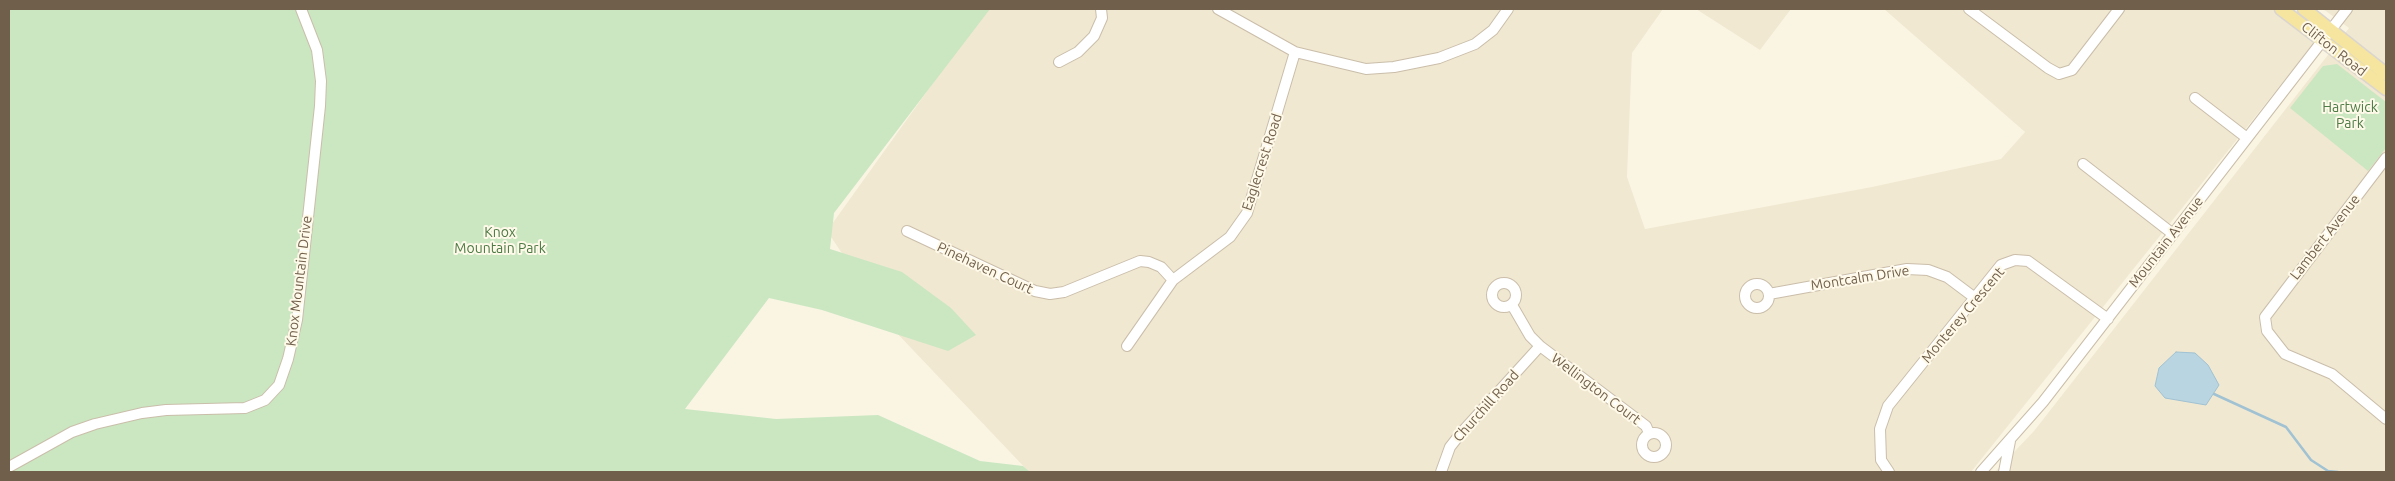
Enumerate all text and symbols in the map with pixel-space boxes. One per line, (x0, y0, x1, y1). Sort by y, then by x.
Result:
street label: Clifton Road (2298, 18, 2370, 80)
park label: Hartwick Park (2322, 99, 2378, 132)
street label: Eaglecrest Road (1238, 111, 1286, 213)
street label: Lambert Avenue (2287, 191, 2363, 283)
street label: Mountain Avenue (2125, 193, 2207, 291)
street label: Knox Mountain Drive (283, 215, 315, 347)
park label: Knox Mountain Park (454, 224, 546, 256)
street label: Pinehaven Court (934, 238, 1036, 298)
street label: Montcalm Drive (1810, 262, 1910, 294)
street label: Monterey Crescent (1918, 264, 2008, 366)
street label: Wellington Court (1548, 350, 1644, 428)
street label: Churchill Road (1449, 367, 1523, 445)

